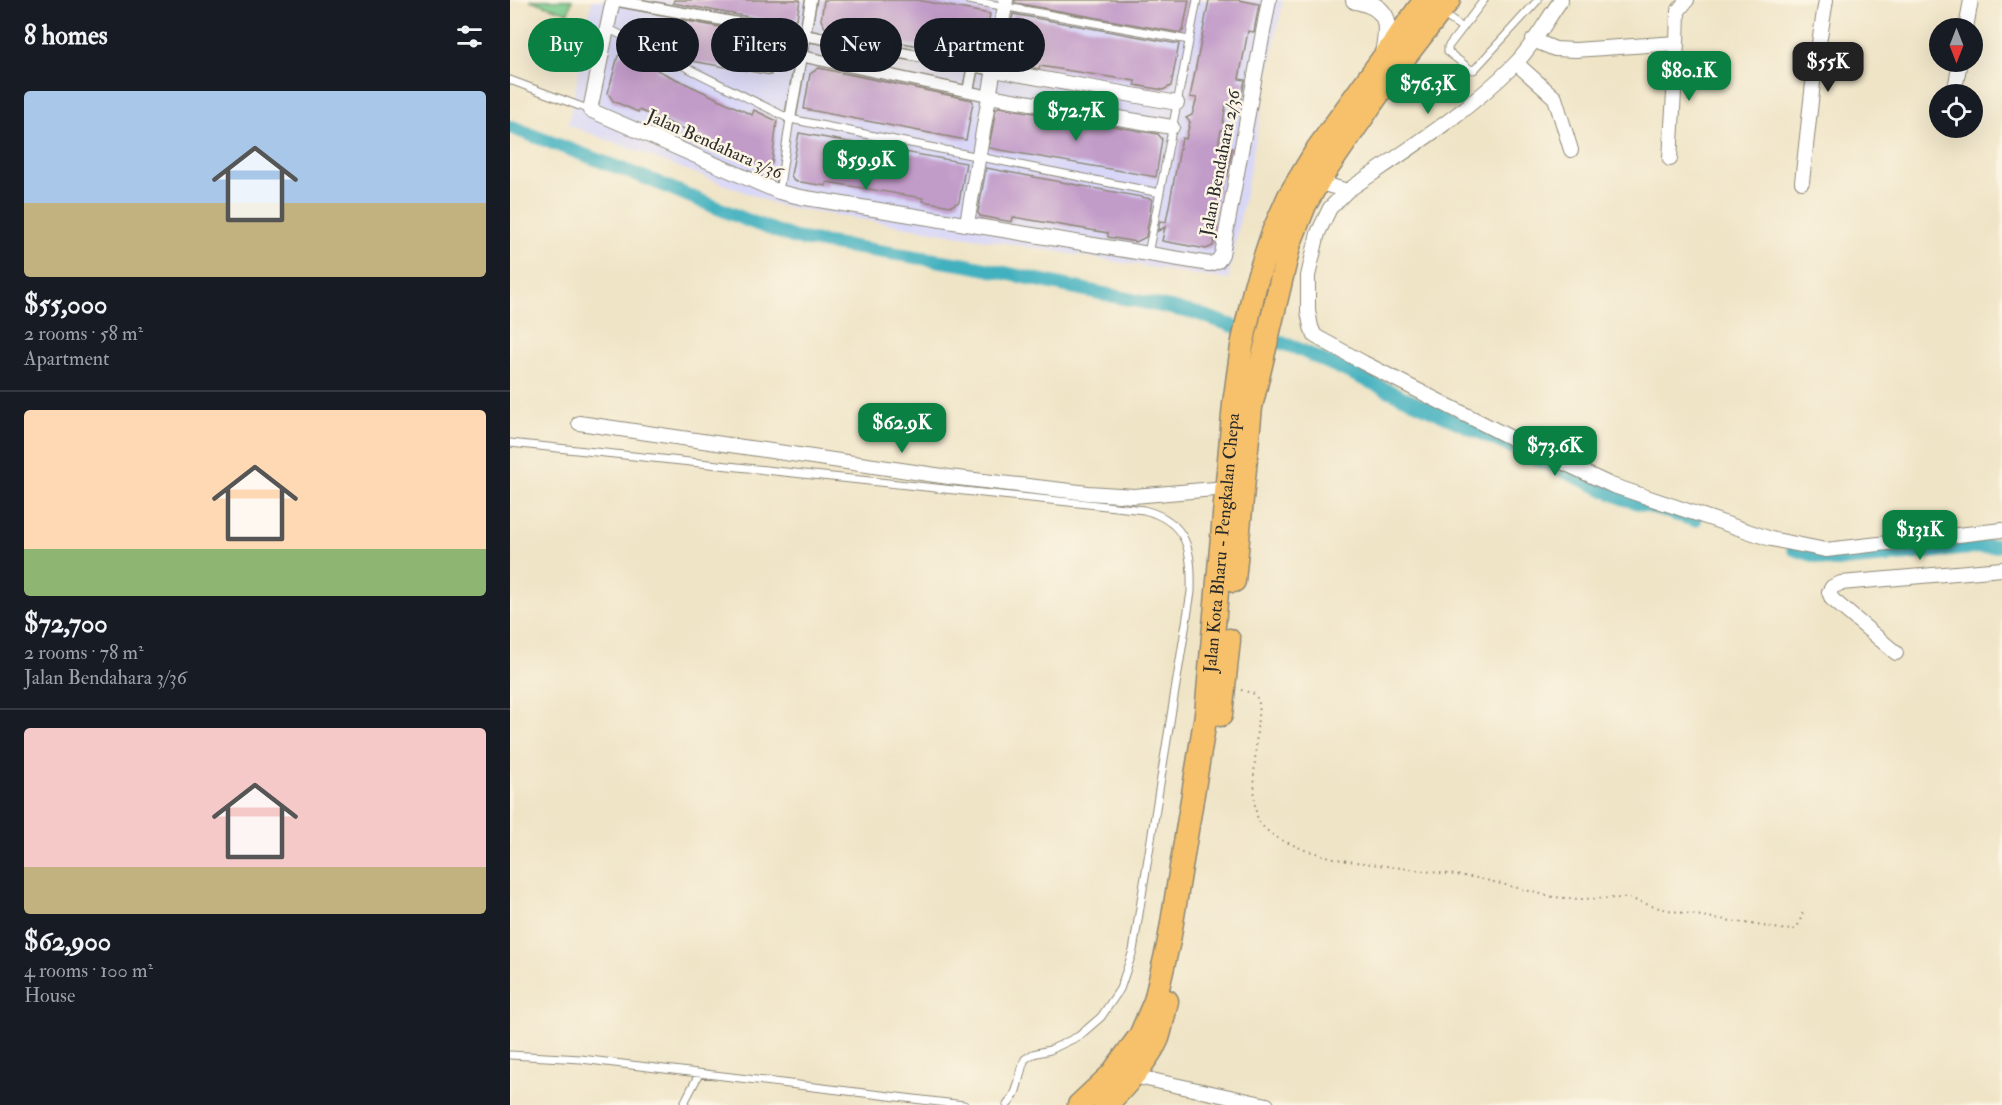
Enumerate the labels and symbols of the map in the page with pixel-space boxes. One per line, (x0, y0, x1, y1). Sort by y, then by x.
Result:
north arrow (1929, 18, 1983, 72)
pin: $55K (1792, 42, 1864, 93)
pin: $80.1K (1640, 51, 1738, 102)
pin: $76.3K (1379, 64, 1477, 115)
street label: Jalan Bendahara 2/36 (1195, 87, 1246, 239)
pin: $72.7K (1027, 91, 1125, 142)
street label: Jalan Bendahara 3/36 (642, 104, 787, 185)
pin: $59.9K (817, 140, 915, 191)
pin: $62.9K (853, 403, 951, 454)
street label: Jalan Kota Bharu - Pengkalan Chepa (1199, 411, 1245, 675)
pin: $73.6K (1506, 426, 1604, 477)
pin: $131K (1878, 510, 1962, 561)

